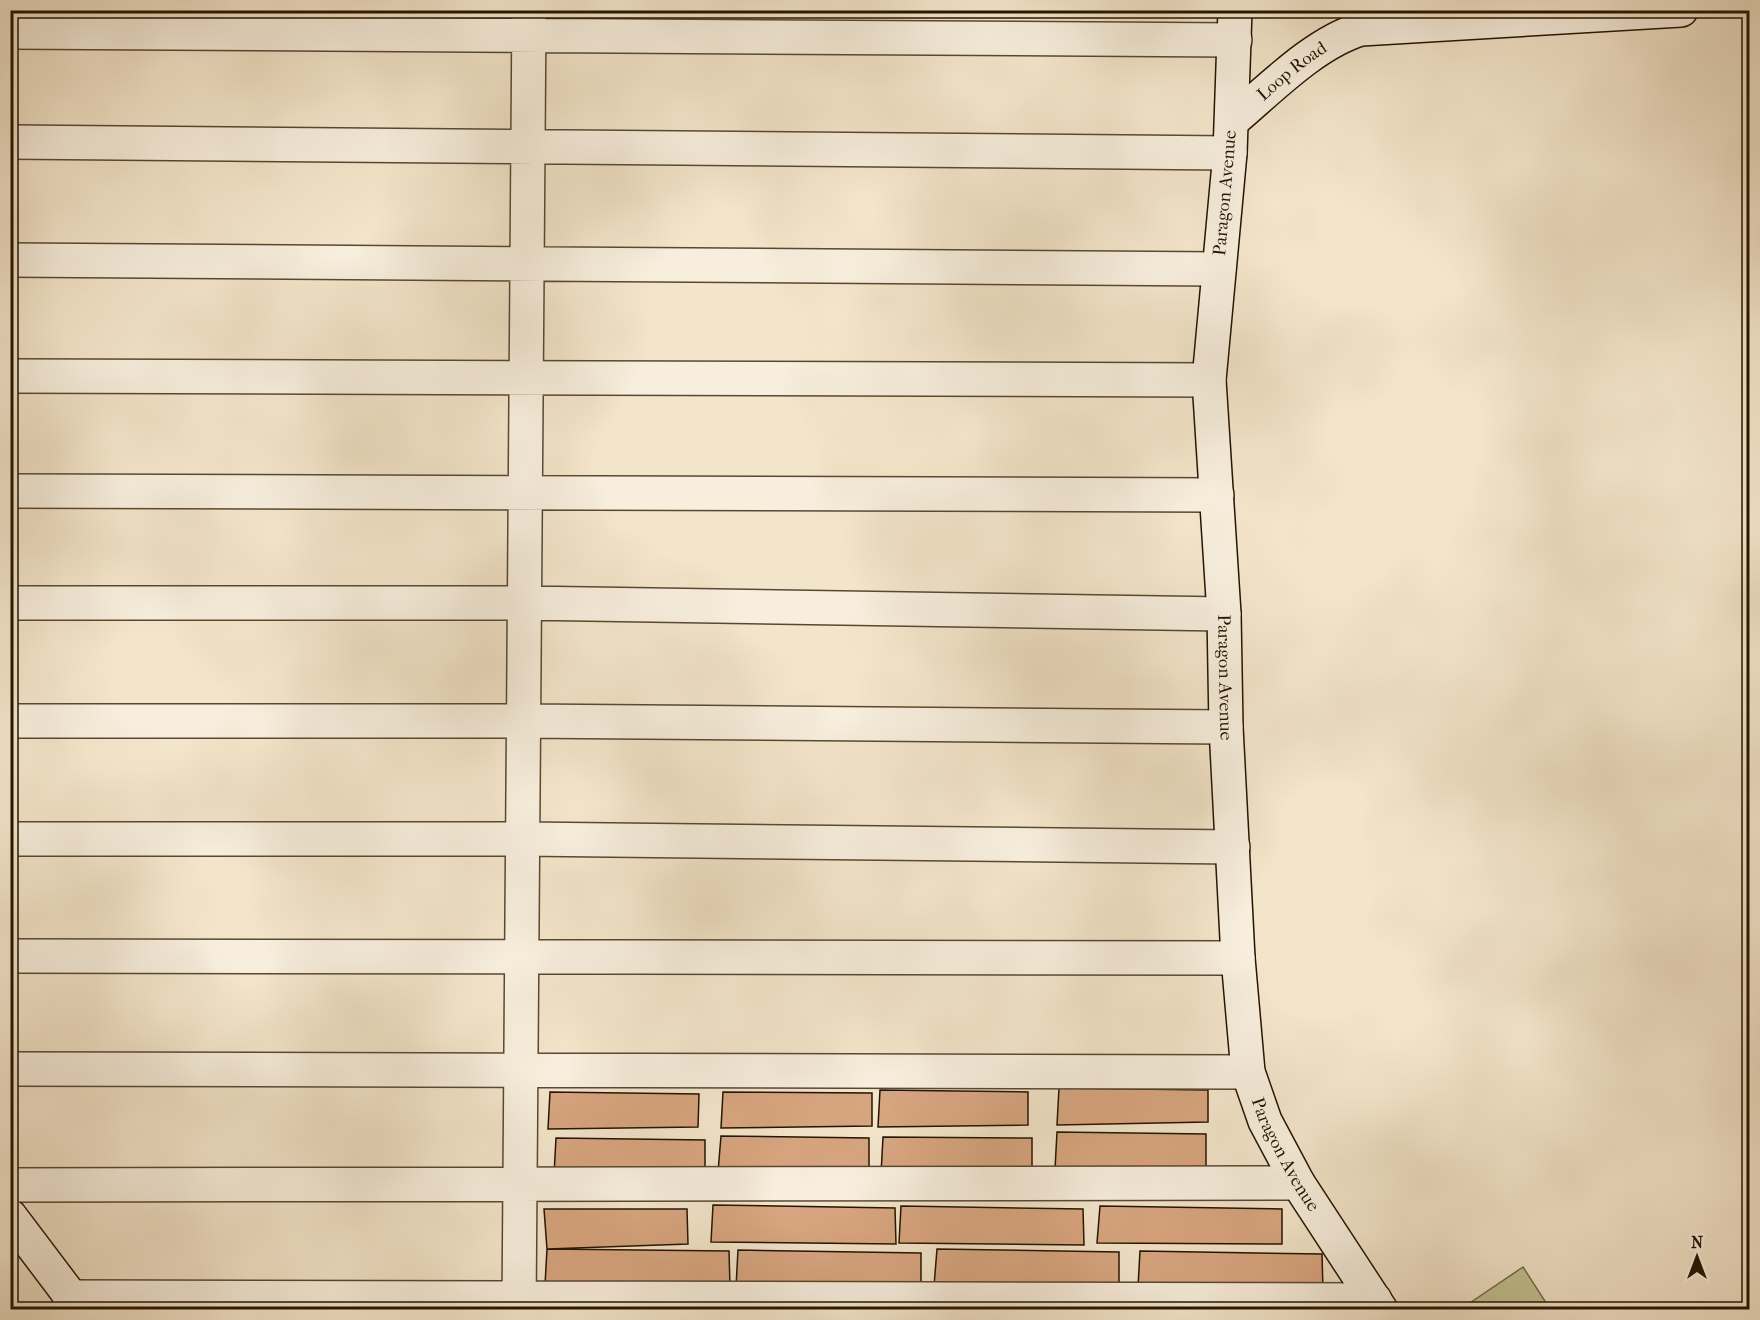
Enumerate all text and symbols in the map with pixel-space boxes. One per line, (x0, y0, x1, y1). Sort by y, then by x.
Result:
street label: Loop Road (1253, 37, 1331, 105)
street label: Paragon Avenue (1209, 129, 1241, 257)
street label: Paragon Avenue (1214, 614, 1237, 741)
street label: Paragon Avenue (1247, 1095, 1324, 1215)
north arrow (1667, 1227, 1727, 1287)
text: N (1691, 1233, 1704, 1252)

